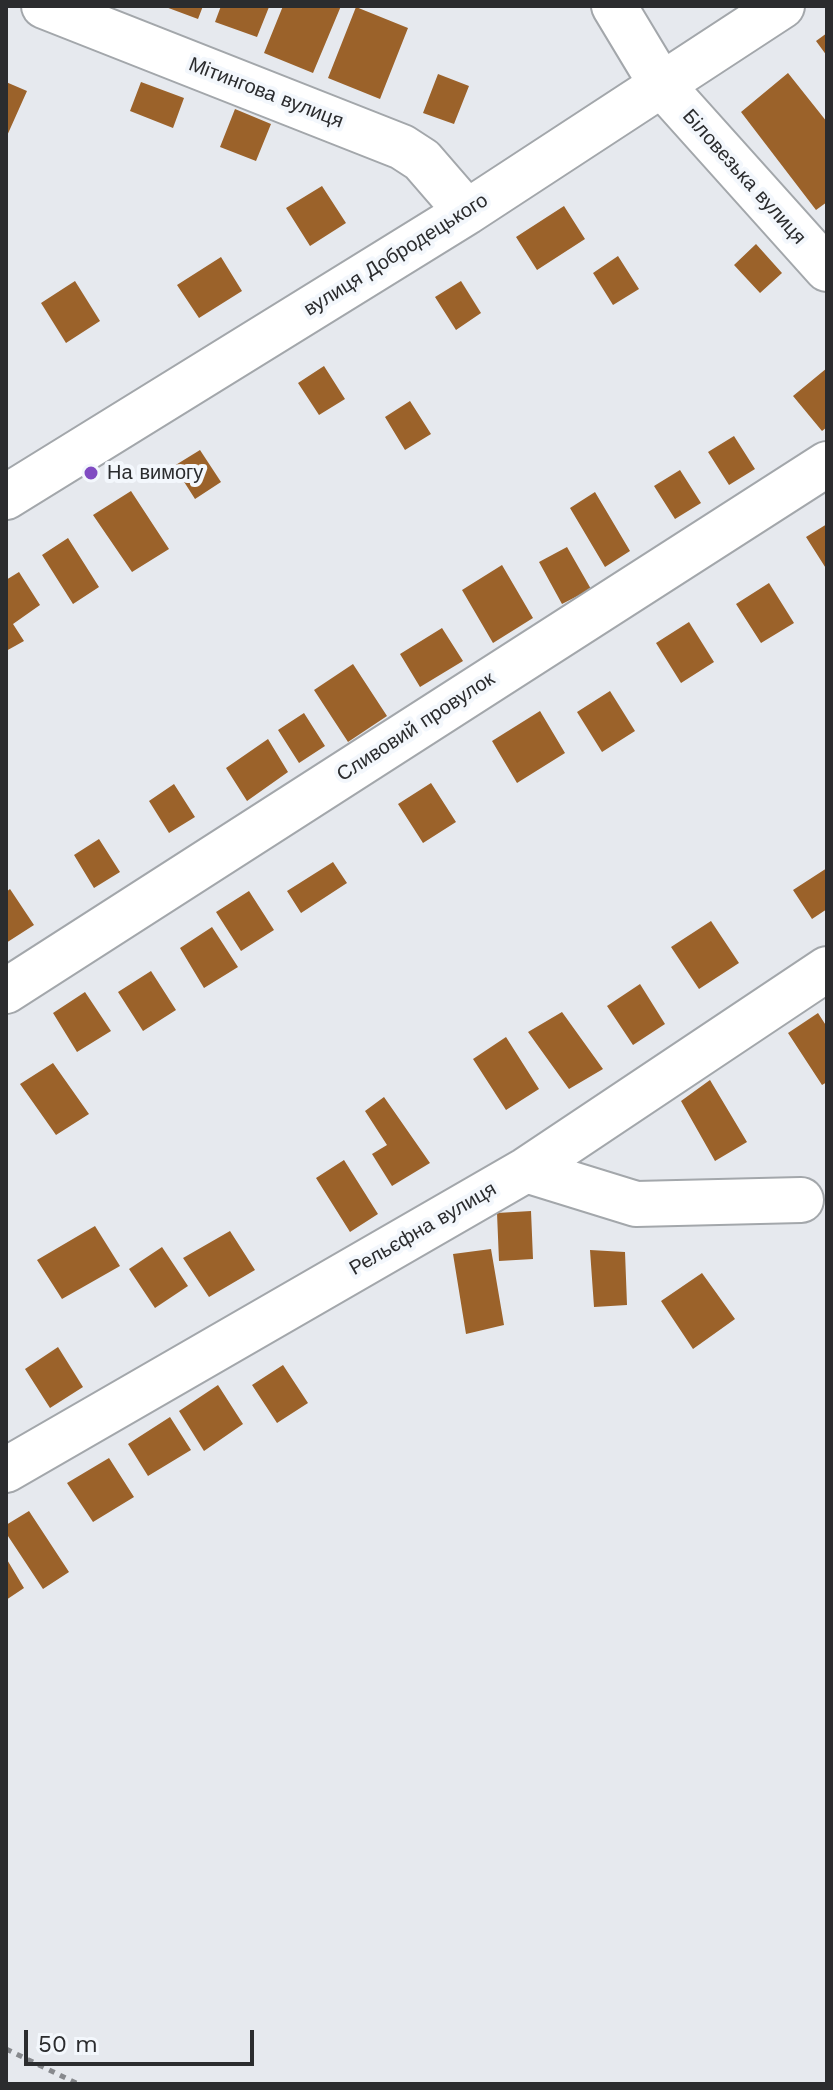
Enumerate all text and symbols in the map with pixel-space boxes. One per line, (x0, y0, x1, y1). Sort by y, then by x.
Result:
street label: Мітингова вулиця (185, 52, 347, 134)
street label: Біловезька вулиця (677, 105, 811, 249)
street label: вулиця Добродецького (299, 188, 493, 322)
place label: На вимогу (107, 461, 203, 485)
marker: На вимогу (82, 464, 100, 482)
street label: Сливовий провулок (333, 667, 499, 787)
street label: Рельєфна вулиця (345, 1177, 501, 1281)
scale bar (28, 2014, 258, 2064)
text: 50 m (38, 2030, 98, 2058)

